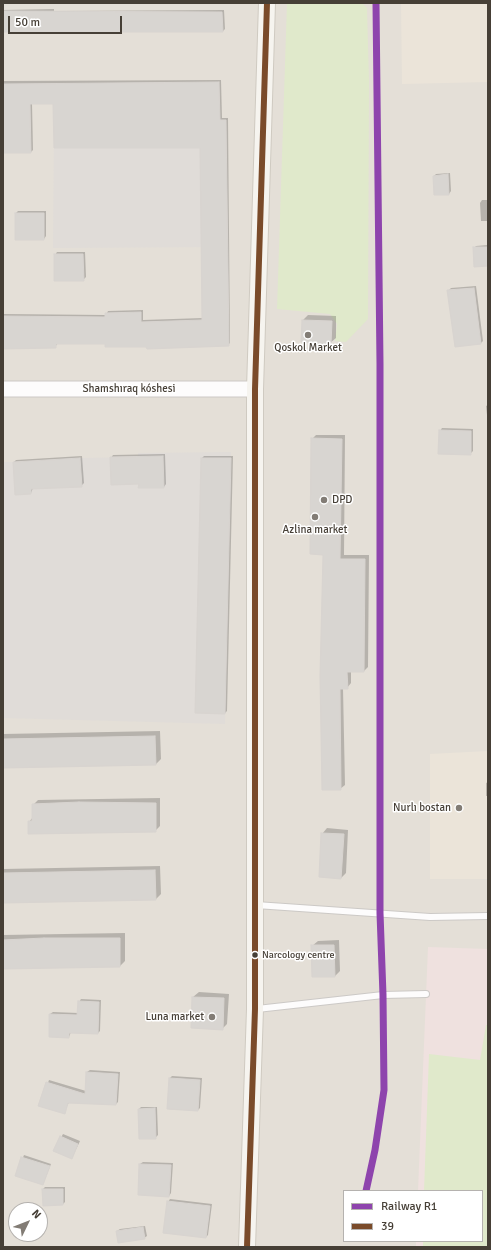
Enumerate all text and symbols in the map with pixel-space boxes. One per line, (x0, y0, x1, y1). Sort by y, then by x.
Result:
scale bar (10, 8, 124, 34)
text: 50 m (15, 15, 40, 30)
marker: Qoskol Market (303, 330, 313, 340)
place label: Qoskol Market (274, 341, 342, 355)
street label: Shamshıraq kóshesi (82, 382, 176, 396)
place label: DPD (332, 493, 352, 507)
marker: DPD (319, 495, 329, 505)
marker: Azlina market (310, 512, 320, 522)
place label: Azlina market (283, 523, 347, 537)
place label: Nurlı bostan (393, 801, 451, 815)
marker: Nurlı bostan (454, 803, 464, 813)
place label: Narcology centre (262, 949, 335, 961)
marker: Narcology centre (250, 950, 260, 960)
place label: Luna market (145, 1010, 204, 1024)
marker: Luna market (207, 1012, 217, 1022)
legend (343, 1190, 483, 1242)
text: Railway R1 (381, 1199, 437, 1214)
north arrow (8, 1202, 48, 1242)
text: N (29, 1207, 44, 1221)
text: 39 (381, 1219, 394, 1234)

